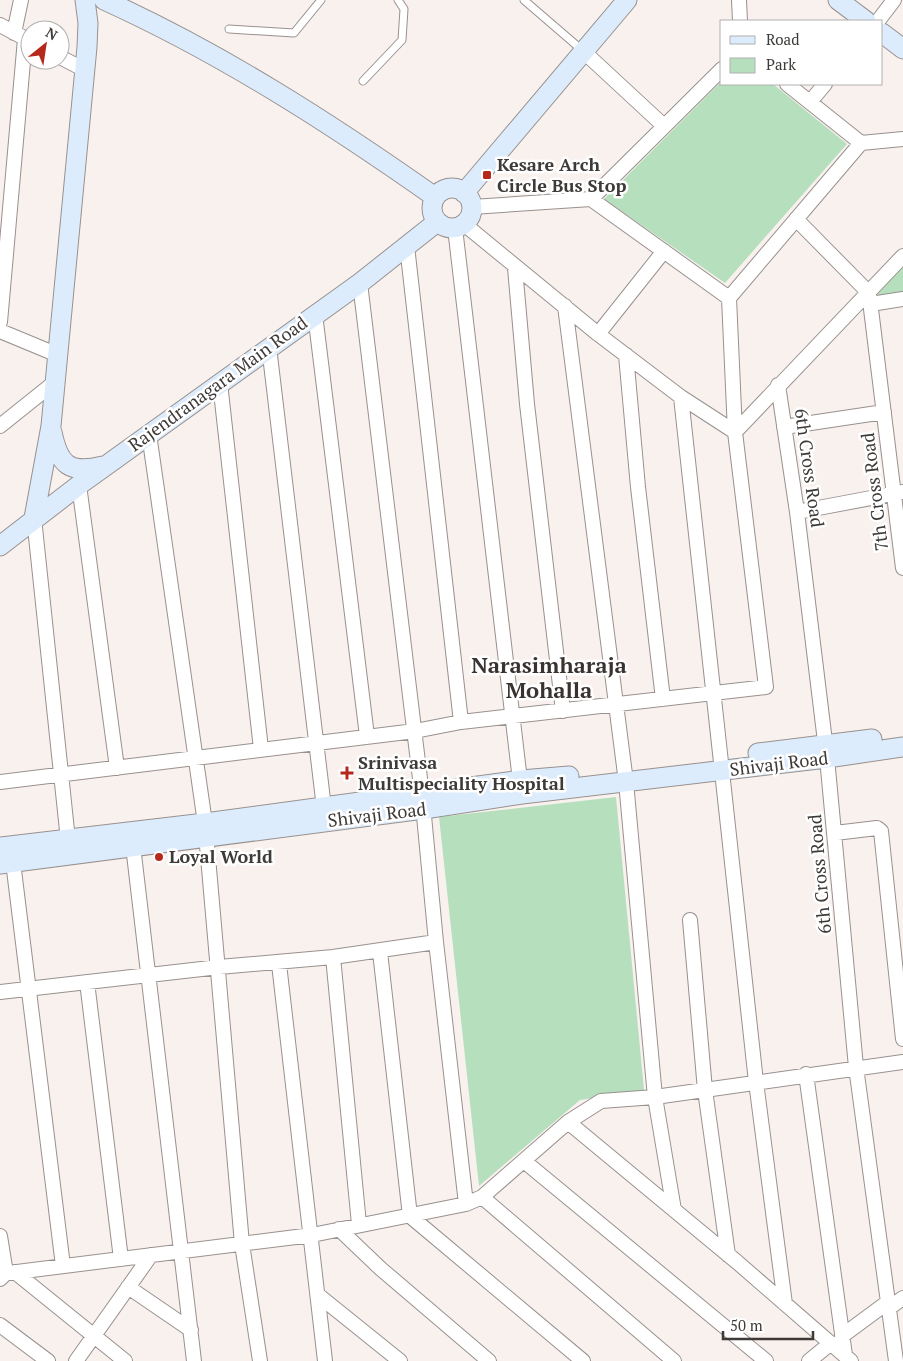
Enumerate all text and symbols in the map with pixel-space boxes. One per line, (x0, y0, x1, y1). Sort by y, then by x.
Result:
north arrow (20, 20, 70, 70)
legend (720, 20, 883, 85)
text: N (42, 22, 61, 44)
text: Road (766, 29, 799, 49)
text: Park (766, 54, 796, 74)
place label: Kesare Arch Circle Bus Stop (497, 152, 626, 197)
marker: Kesare Arch Circle Bus Stop (481, 169, 493, 181)
street label: Rajendranagara Main Road (123, 310, 312, 456)
street label: 6th Cross Road (790, 407, 830, 529)
street label: 7th Cross Road (855, 432, 893, 553)
district label: Narasimharaja Mohalla (471, 650, 627, 704)
street label: Shivaji Road (728, 745, 829, 781)
place label: Srinivasa Multispeciality Hospital (358, 750, 565, 795)
marker: Srinivasa Multispeciality Hospital (340, 766, 354, 780)
street label: Shivaji Road (326, 796, 427, 832)
street label: 6th Cross Road (802, 813, 836, 935)
place label: Loyal World (169, 844, 273, 868)
marker: Loyal World (153, 851, 165, 863)
scale bar (723, 1308, 813, 1340)
text: 50 m (730, 1315, 763, 1335)

